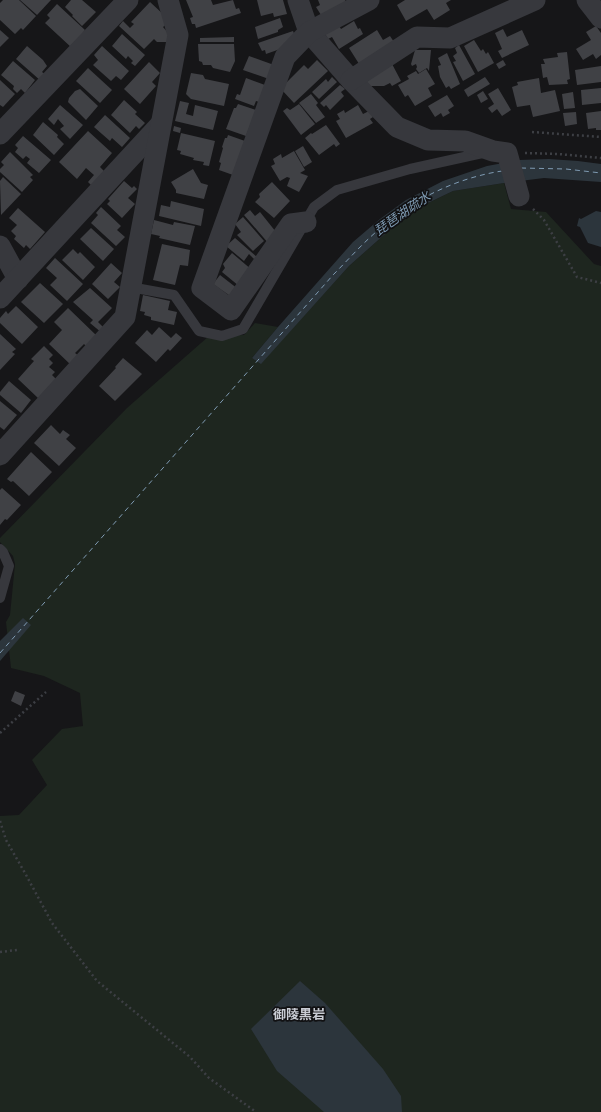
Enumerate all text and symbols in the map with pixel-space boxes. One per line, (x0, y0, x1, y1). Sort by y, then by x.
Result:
water label: 琵琶湖疏水 (371, 187, 435, 238)
district label: 御陵黒岩 (273, 1006, 325, 1022)

